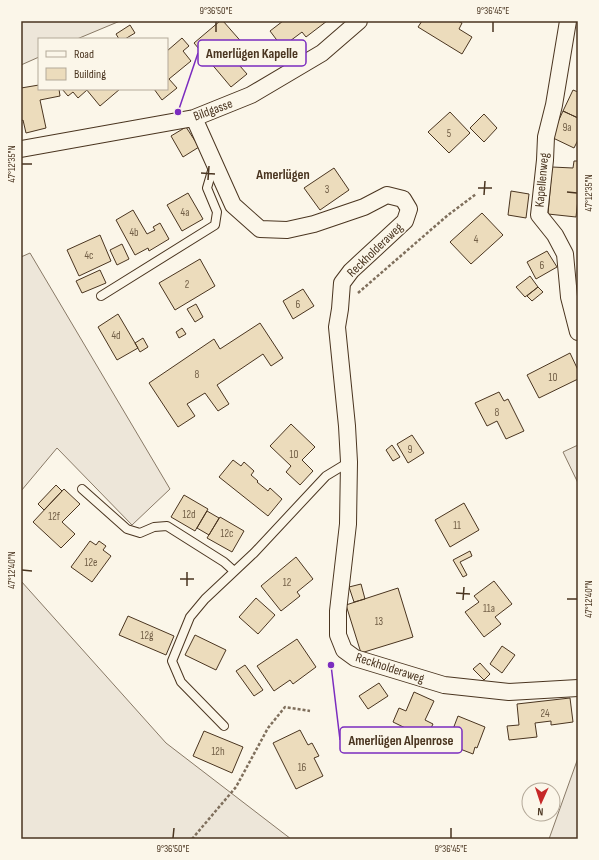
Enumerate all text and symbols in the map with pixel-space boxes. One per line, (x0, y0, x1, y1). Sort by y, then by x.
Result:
text: 9°36'50"E (199, 5, 233, 17)
text: 9°36'45"E (477, 5, 509, 17)
legend (38, 38, 168, 90)
callout: Amerlügen Kapelle (198, 40, 306, 66)
text: Amerlügen Kapelle (205, 45, 298, 62)
text: Road (74, 47, 94, 62)
text: Building (74, 67, 106, 82)
street label: Bildgasse (191, 96, 235, 124)
house number: 9a (562, 121, 572, 134)
house number: 5 (447, 127, 451, 140)
text: 47°12'35"N (6, 146, 18, 182)
street label: Kapellenweg (532, 152, 552, 208)
district label: Amerlügen (255, 166, 310, 183)
text: 47°12'35"N (583, 175, 595, 211)
house number: 3 (325, 183, 330, 196)
house number: 4a (181, 206, 189, 219)
street label: Reckholderaweg (344, 219, 406, 281)
house number: 4b (129, 226, 139, 239)
house number: 4 (474, 233, 479, 246)
house number: 4c (85, 249, 94, 262)
house number: 6 (540, 259, 545, 272)
house number: 2 (185, 278, 190, 291)
house number: 6 (296, 298, 301, 311)
house number: 4d (111, 329, 121, 342)
house number: 8 (195, 368, 200, 381)
house number: 10 (549, 371, 557, 384)
house number: 8 (495, 406, 500, 419)
house number: 9 (408, 443, 413, 456)
house number: 10 (290, 448, 298, 461)
house number: 12d (182, 508, 196, 521)
house number: 12f (48, 510, 61, 523)
house number: 11 (453, 519, 461, 532)
house number: 12c (221, 527, 233, 540)
text: 47°12'40"N (6, 551, 18, 589)
house number: 12e (85, 556, 97, 569)
house number: 12 (283, 576, 292, 589)
text: 47°12'40"N (583, 580, 595, 618)
house number: 11a (483, 602, 495, 615)
house number: 13 (375, 615, 384, 628)
house number: 12g (141, 629, 154, 642)
street label: Reckholderaweg (354, 649, 426, 687)
house number: 24 (540, 707, 550, 720)
callout: Amerlügen Alpenrose (340, 727, 462, 753)
text: Amerlügen Alpenrose (347, 732, 454, 749)
house number: 12h (211, 745, 225, 758)
house number: 16 (298, 761, 307, 774)
north arrow (521, 782, 561, 822)
text: N (537, 805, 544, 818)
text: 9°36'50"E (156, 843, 190, 855)
text: 9°36'45"E (435, 843, 467, 855)

